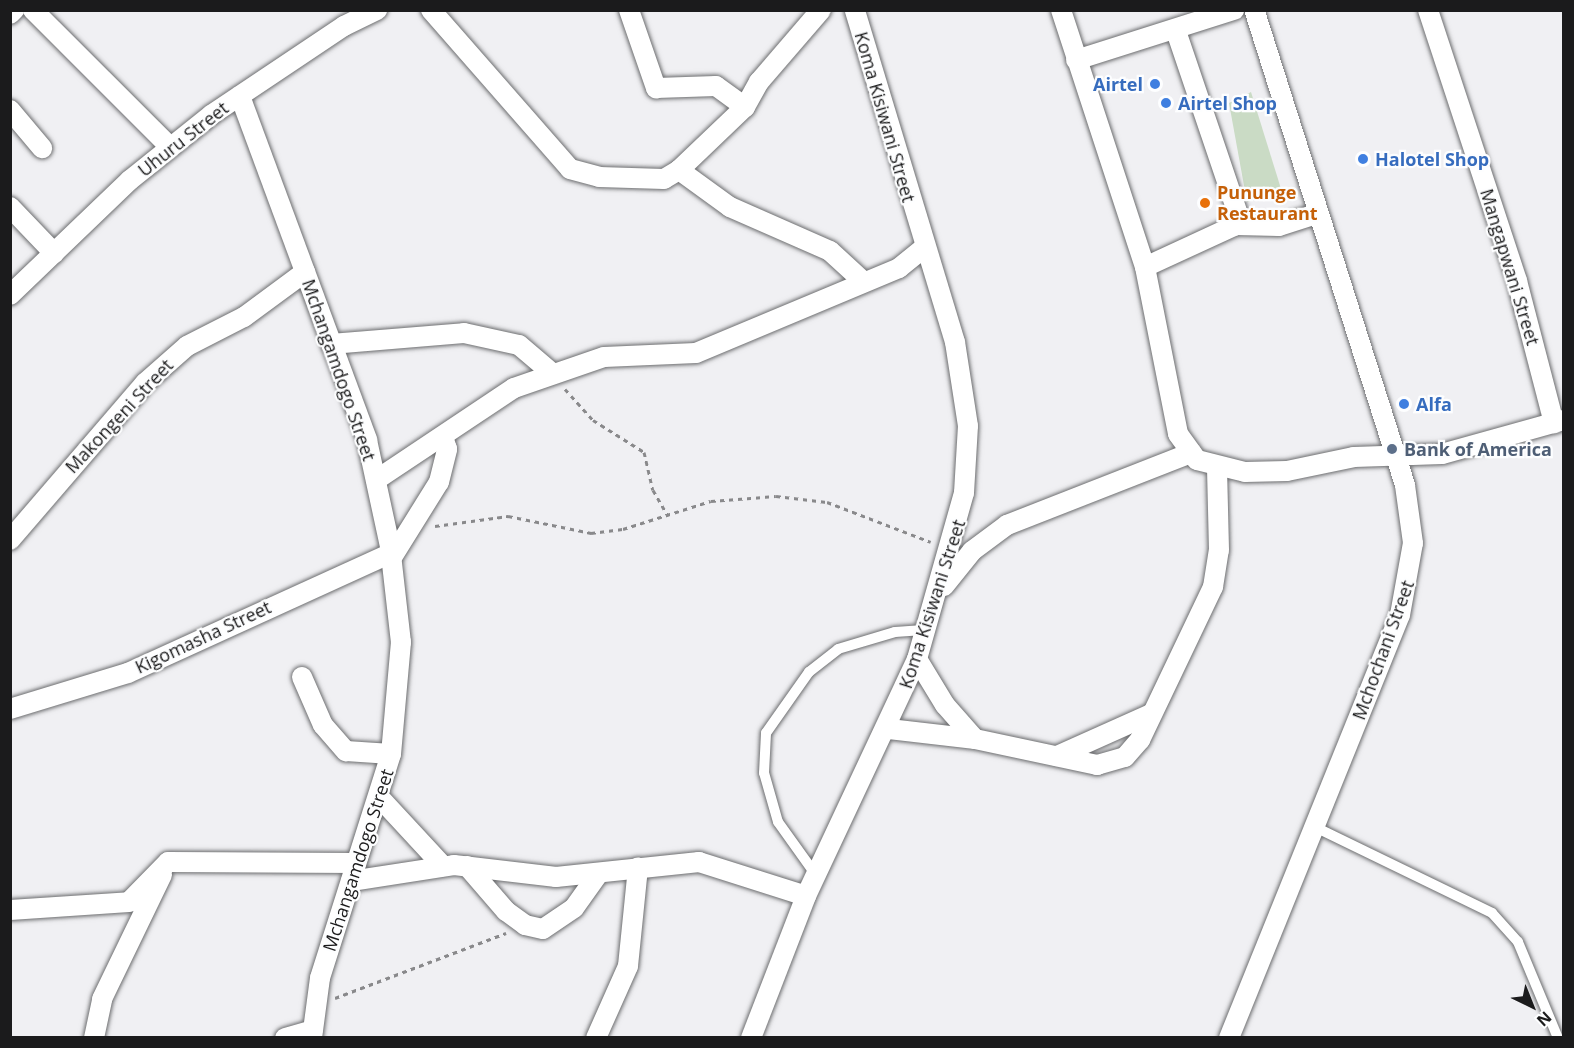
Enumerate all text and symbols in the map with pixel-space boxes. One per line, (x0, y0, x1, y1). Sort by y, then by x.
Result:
street label: Koma Kisiwani Street (850, 29, 920, 205)
place label: Airtel (1093, 73, 1143, 95)
marker: Airtel (1148, 77, 1162, 91)
place label: Airtel Shop (1178, 92, 1277, 114)
marker: Airtel Shop (1159, 96, 1173, 110)
street label: Uhuru Street (134, 97, 232, 181)
place label: Halotel Shop (1375, 148, 1489, 170)
marker: Halotel Shop (1356, 152, 1370, 166)
place label: Pununge Restaurant (1217, 182, 1318, 224)
street label: Mangapwani Street (1476, 186, 1544, 348)
marker: Pununge Restaurant (1198, 196, 1212, 210)
street label: Mchangamdogo Street (298, 276, 380, 464)
street label: Makongeni Street (61, 355, 177, 477)
place label: Alfa (1416, 393, 1452, 415)
marker: Alfa (1397, 397, 1411, 411)
place label: Bank of America (1404, 438, 1552, 460)
marker: Bank of America (1385, 442, 1399, 456)
street label: Koma Kisiwani Street (894, 517, 970, 691)
street label: Mchochani Street (1348, 577, 1418, 723)
street label: Kigomasha Street (132, 596, 274, 678)
street label: Mchangamdogo Street (318, 766, 398, 954)
north arrow (1502, 976, 1562, 1036)
text: N (1532, 1007, 1557, 1032)

